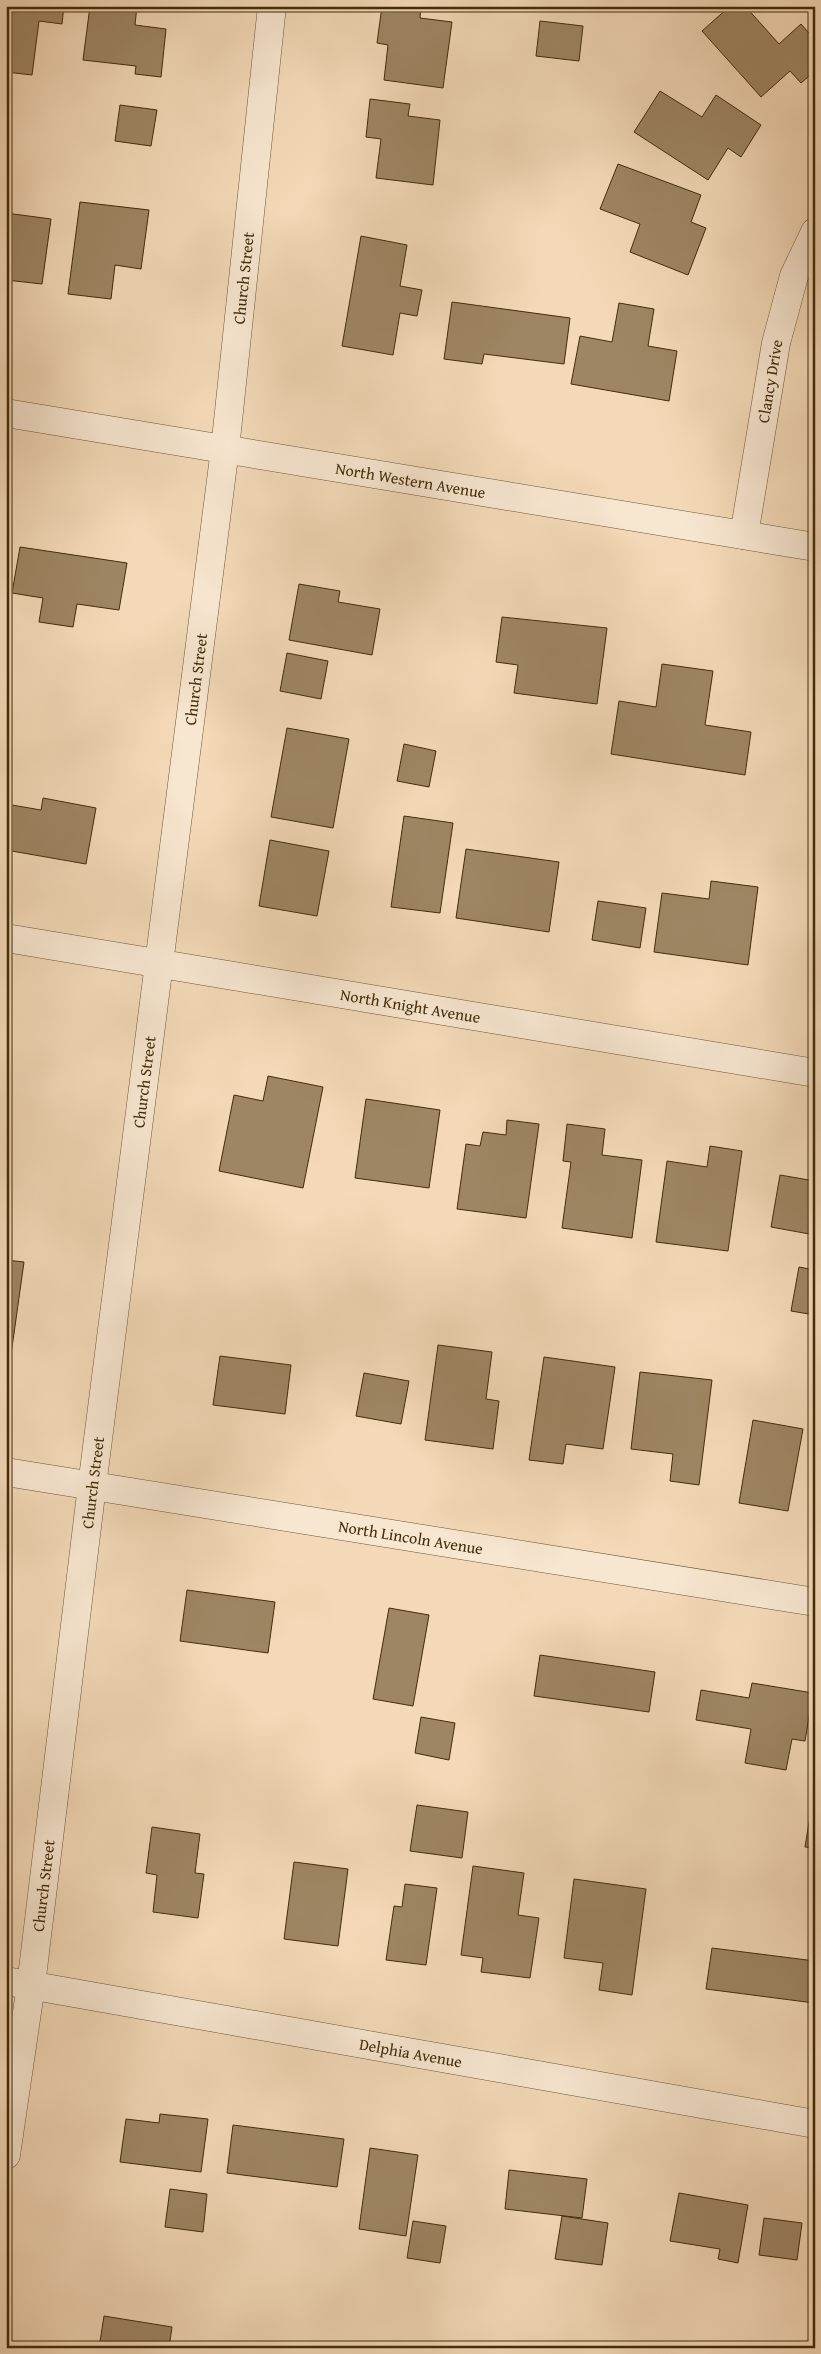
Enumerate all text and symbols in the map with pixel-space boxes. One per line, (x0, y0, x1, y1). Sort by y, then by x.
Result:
street label: Church Street (226, 230, 260, 325)
street label: Clancy Drive (751, 338, 788, 425)
street label: North Western Avenue (334, 456, 487, 504)
street label: Church Street (178, 631, 213, 727)
street label: North Knight Avenue (339, 982, 482, 1029)
street label: Church Street (126, 1034, 162, 1129)
street label: Church Street (75, 1435, 110, 1530)
street label: North Lincoln Avenue (337, 1514, 485, 1560)
street label: Church Street (26, 1838, 61, 1933)
street label: Delphia Avenue (357, 2032, 464, 2073)

